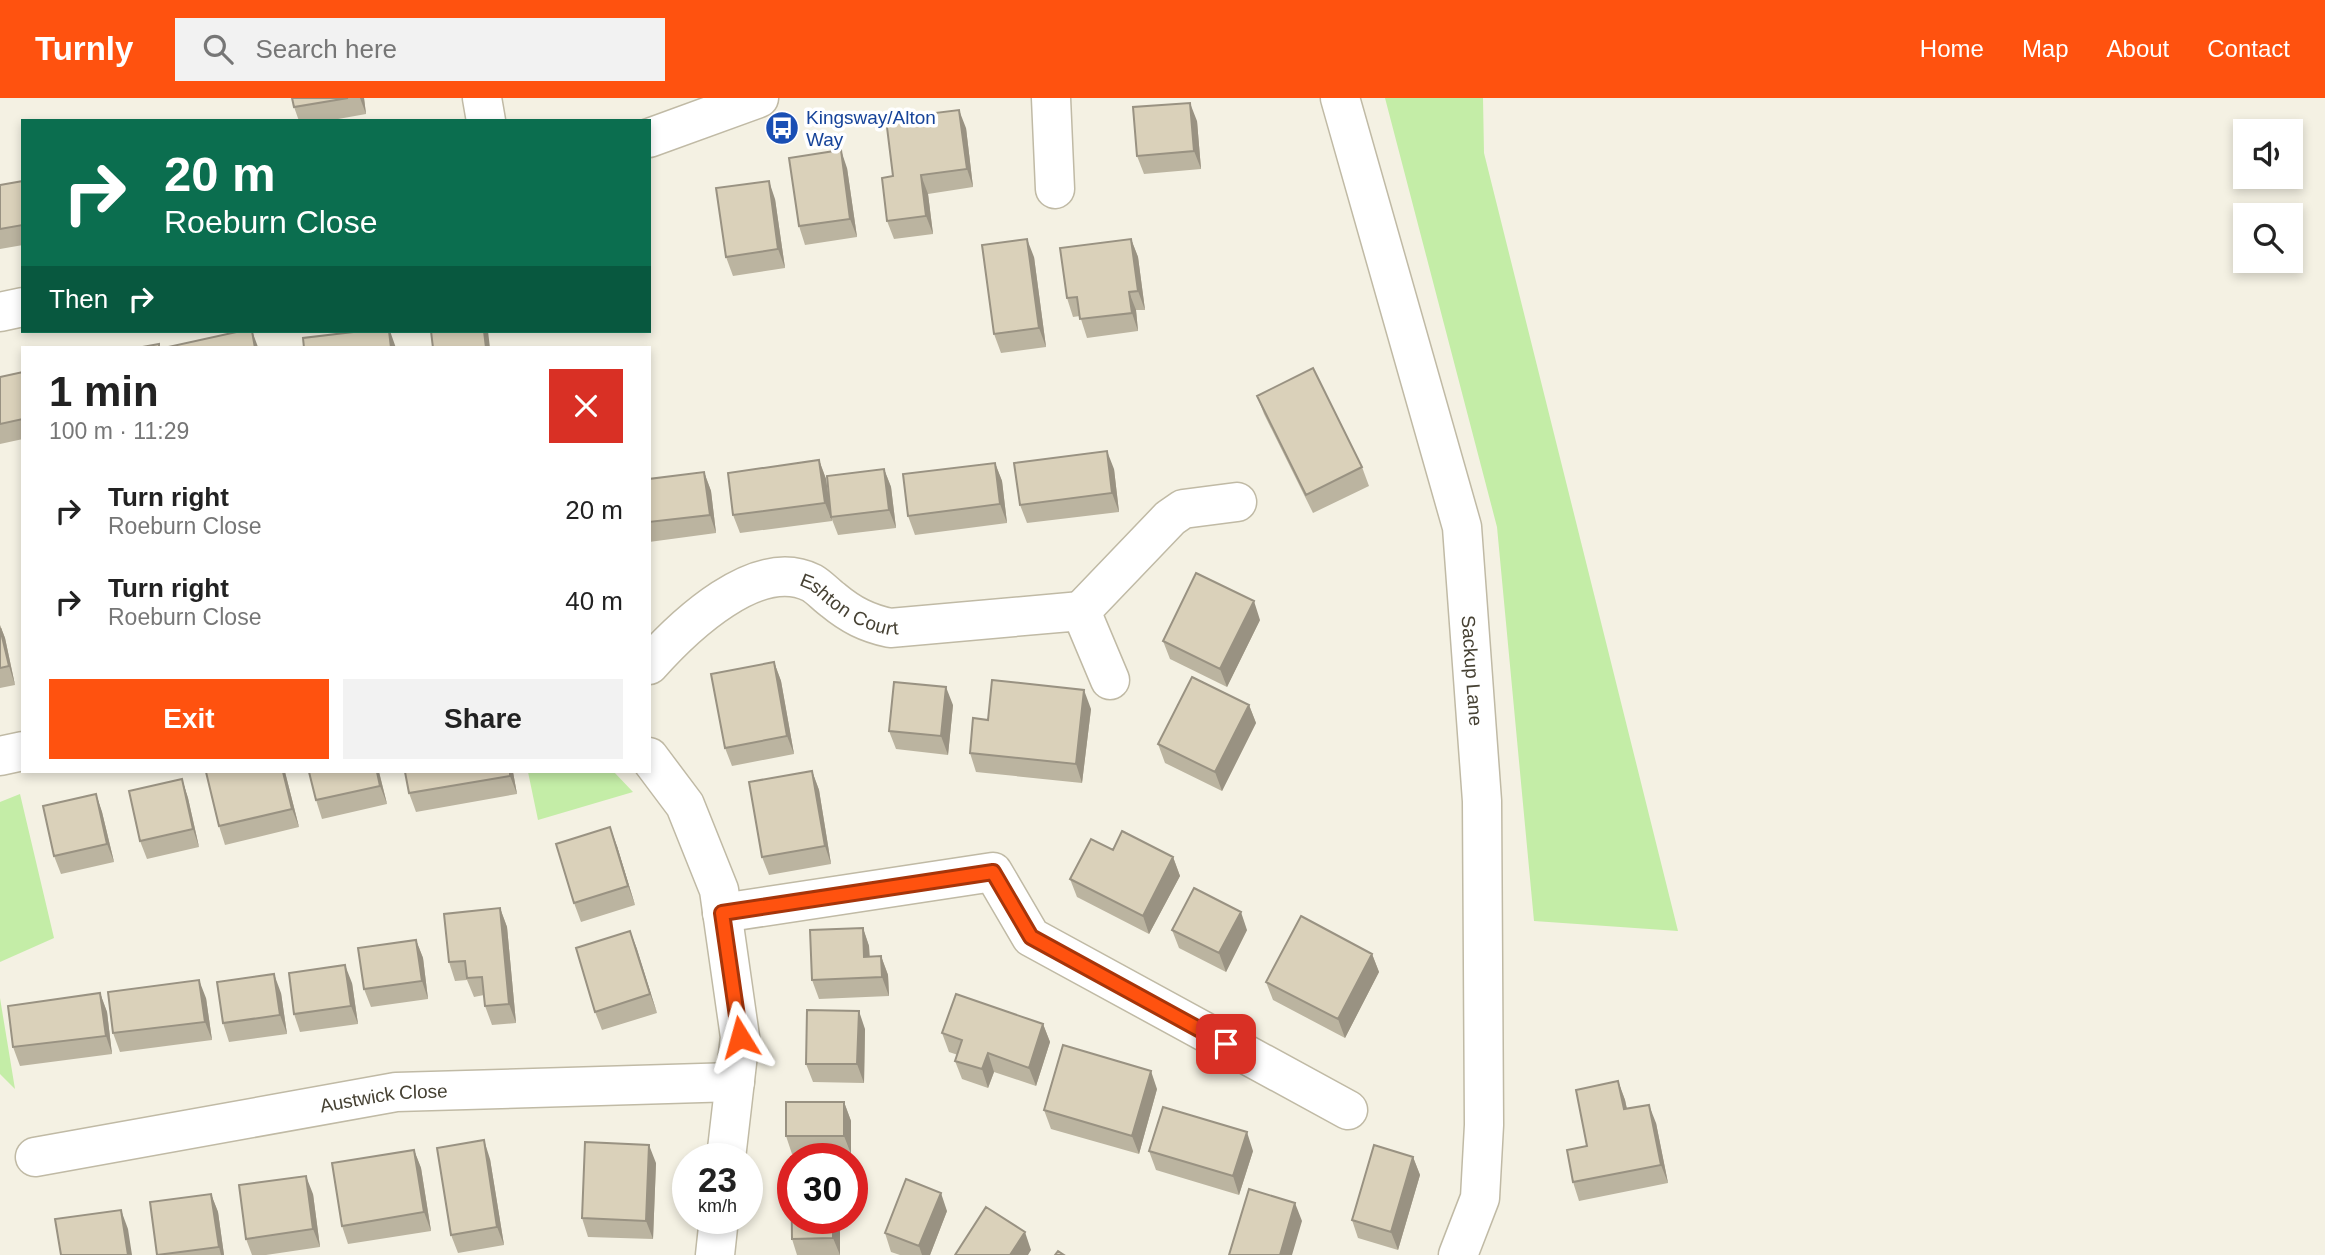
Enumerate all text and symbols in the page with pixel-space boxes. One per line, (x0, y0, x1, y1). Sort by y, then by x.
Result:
search box (175, 18, 665, 81)
text: Turnly (35, 30, 133, 67)
icon: search (199, 30, 237, 68)
text: Search here (255, 34, 397, 64)
text: Home (1920, 35, 1984, 62)
text: Map (2022, 35, 2069, 62)
text: About (2107, 35, 2169, 62)
text: Contact (2207, 35, 2290, 62)
place label: Kingsway/Alton Way (806, 107, 936, 150)
bus stop icon: Kingsway/Alton Way (763, 109, 801, 147)
map controls (2233, 119, 2303, 273)
button: sound (2233, 119, 2303, 189)
icon: right (49, 147, 140, 238)
text: 20 m (164, 147, 276, 201)
button: search (2233, 203, 2303, 273)
text: Roeburn Close (164, 204, 377, 240)
icon: right (122, 280, 160, 318)
text: Then (49, 284, 108, 314)
text: 1 min (49, 368, 159, 415)
button: close (549, 369, 623, 443)
text: 100 m · 11:29 (49, 418, 189, 444)
text: Turn right (108, 482, 229, 512)
icon: right (49, 492, 87, 530)
text: 20 m (565, 495, 623, 525)
text: Roeburn Close (108, 513, 261, 539)
street label: Eshton Court (797, 569, 900, 640)
text: Turn right (108, 573, 229, 603)
icon: right (49, 583, 87, 621)
text: 40 m (565, 586, 623, 616)
text: Roeburn Close (108, 604, 261, 630)
street label: Sackup Lane (1457, 615, 1486, 727)
button: Exit (49, 679, 329, 759)
button: Share (343, 679, 623, 759)
position arrow (703, 1000, 777, 1074)
pin (1196, 1014, 1256, 1074)
icon: arrive (1207, 1025, 1245, 1063)
street label: Austwick Close (318, 1080, 448, 1117)
speed limit sign: 30 (777, 1143, 868, 1234)
text: 23 (698, 1160, 737, 1199)
text: km/h (698, 1196, 737, 1216)

